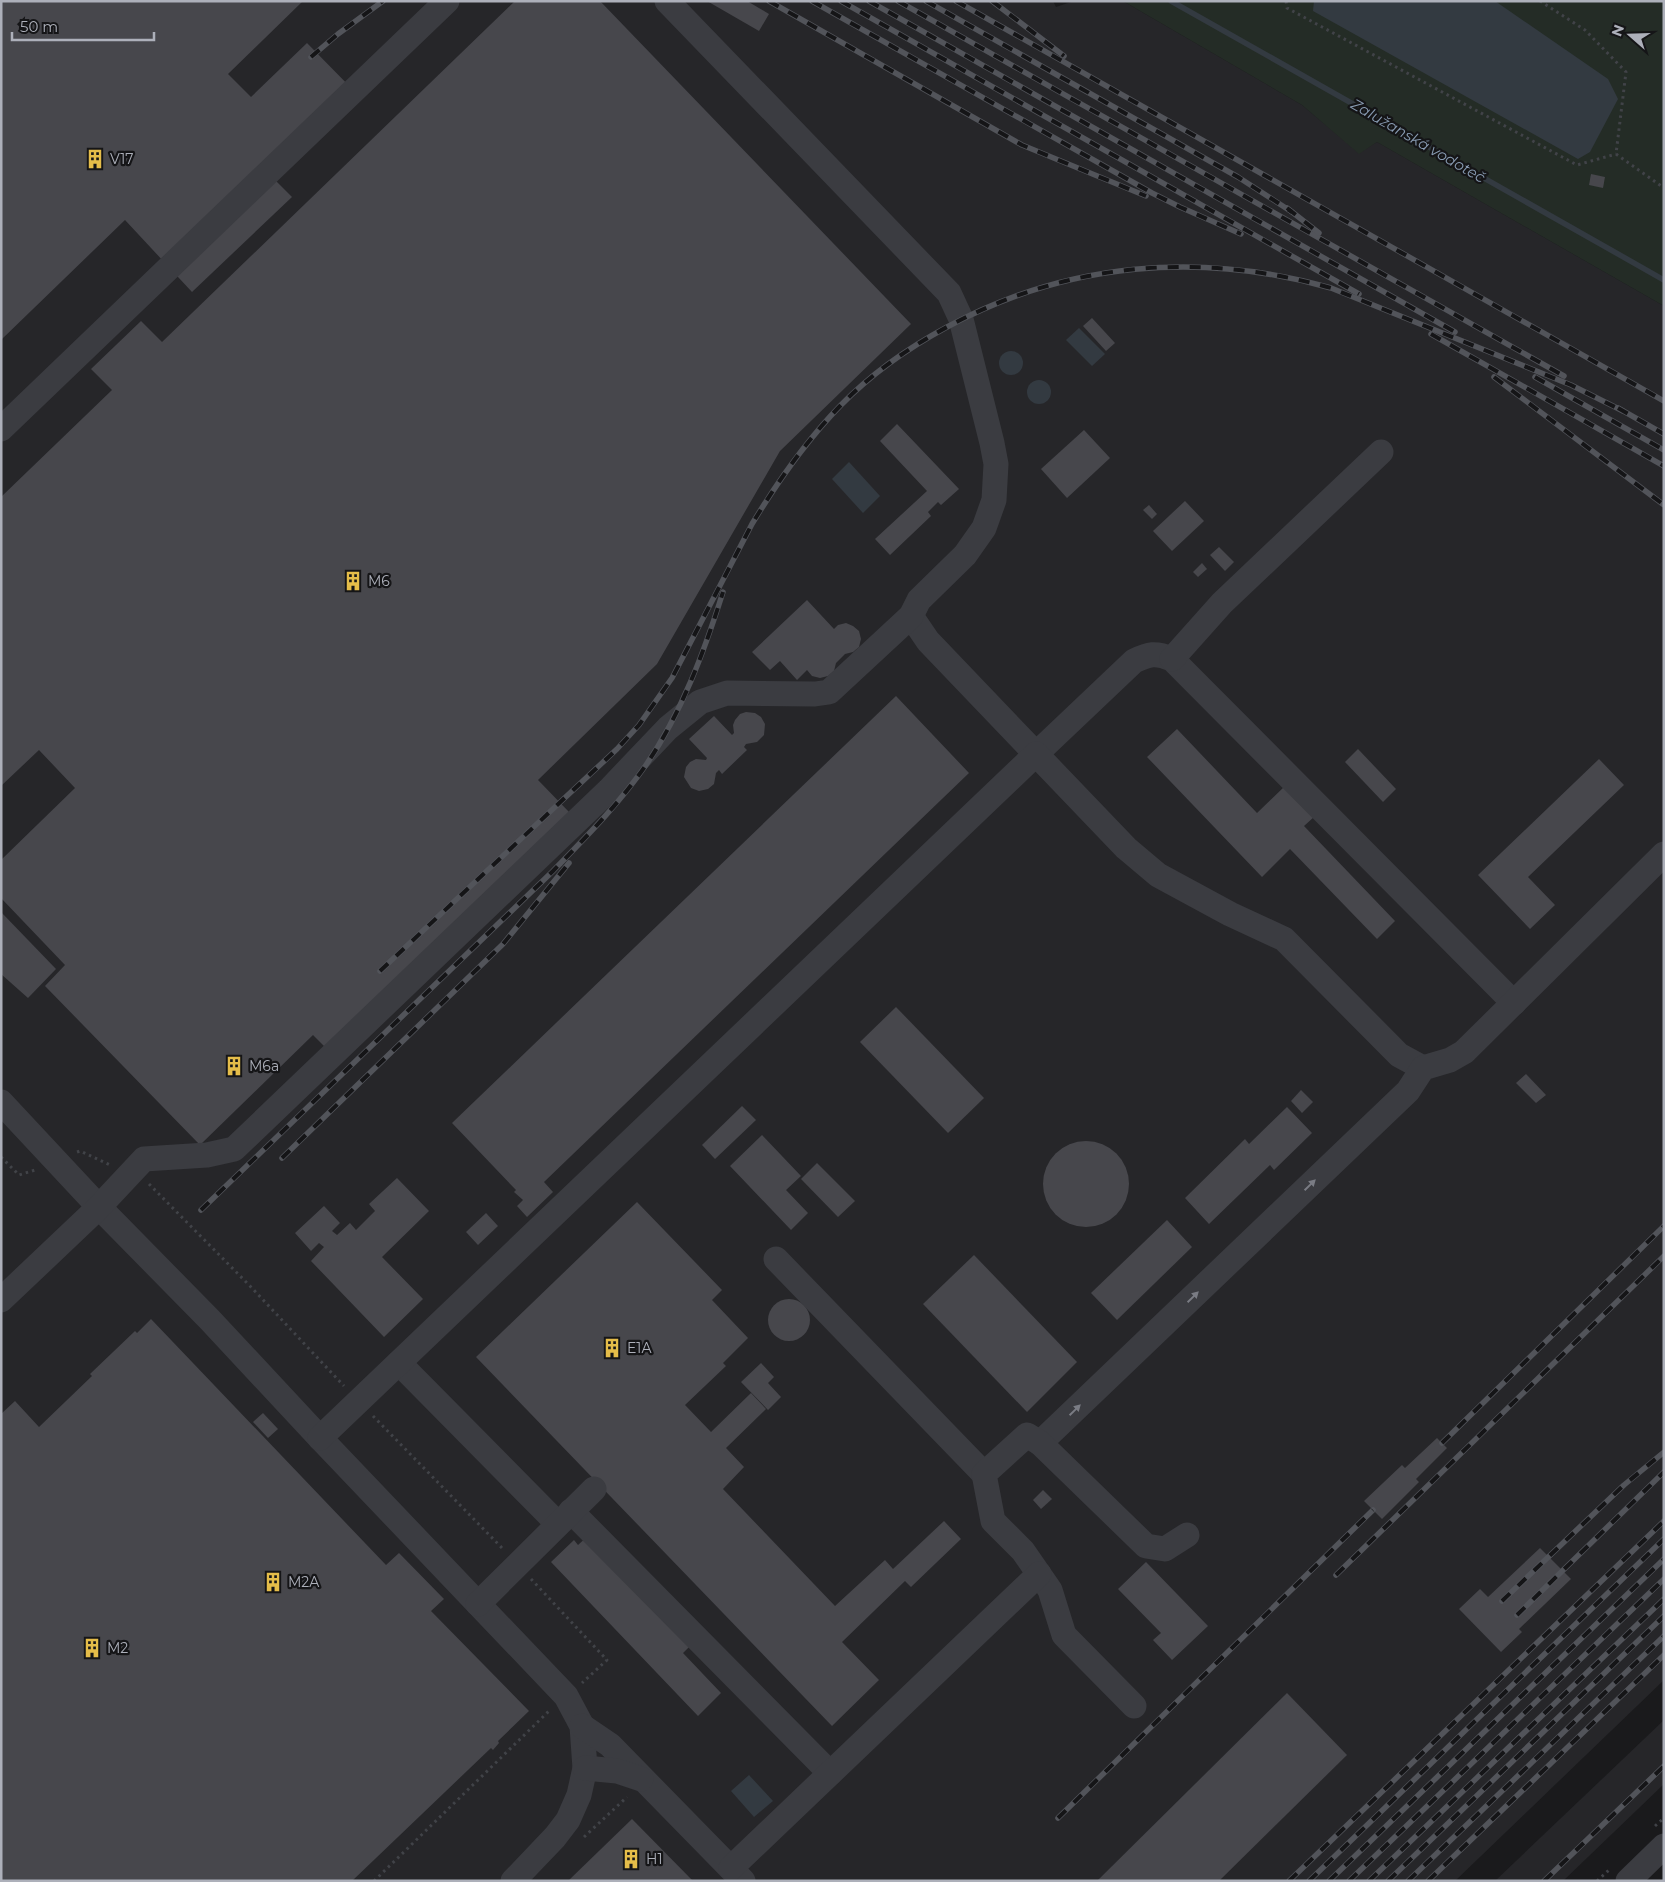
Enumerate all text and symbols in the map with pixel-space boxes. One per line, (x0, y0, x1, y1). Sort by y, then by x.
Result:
scale bar (12, 10, 155, 42)
north arrow (1605, 10, 1655, 60)
text: 50 m (20, 17, 58, 36)
text: N (1607, 22, 1628, 39)
water label: Zalužanská vodoteč (1347, 94, 1489, 187)
building icon: V17 (84, 148, 106, 170)
place label: V17 (110, 150, 134, 168)
building icon: M6 (342, 570, 364, 592)
place label: M6 (368, 572, 390, 590)
building icon: M6a (223, 1055, 245, 1077)
place label: M6a (249, 1057, 279, 1075)
one-way arrow (1304, 1179, 1316, 1191)
one-way arrow (1186, 1291, 1198, 1303)
building icon: E1A (601, 1337, 623, 1359)
place label: E1A (627, 1339, 652, 1357)
one-way arrow (1069, 1404, 1081, 1416)
building icon: M2A (262, 1571, 284, 1593)
place label: M2A (288, 1573, 320, 1591)
building icon: M2 (81, 1637, 103, 1659)
place label: M2 (107, 1639, 128, 1657)
building icon: H1 (620, 1848, 642, 1870)
place label: H1 (646, 1850, 662, 1868)

